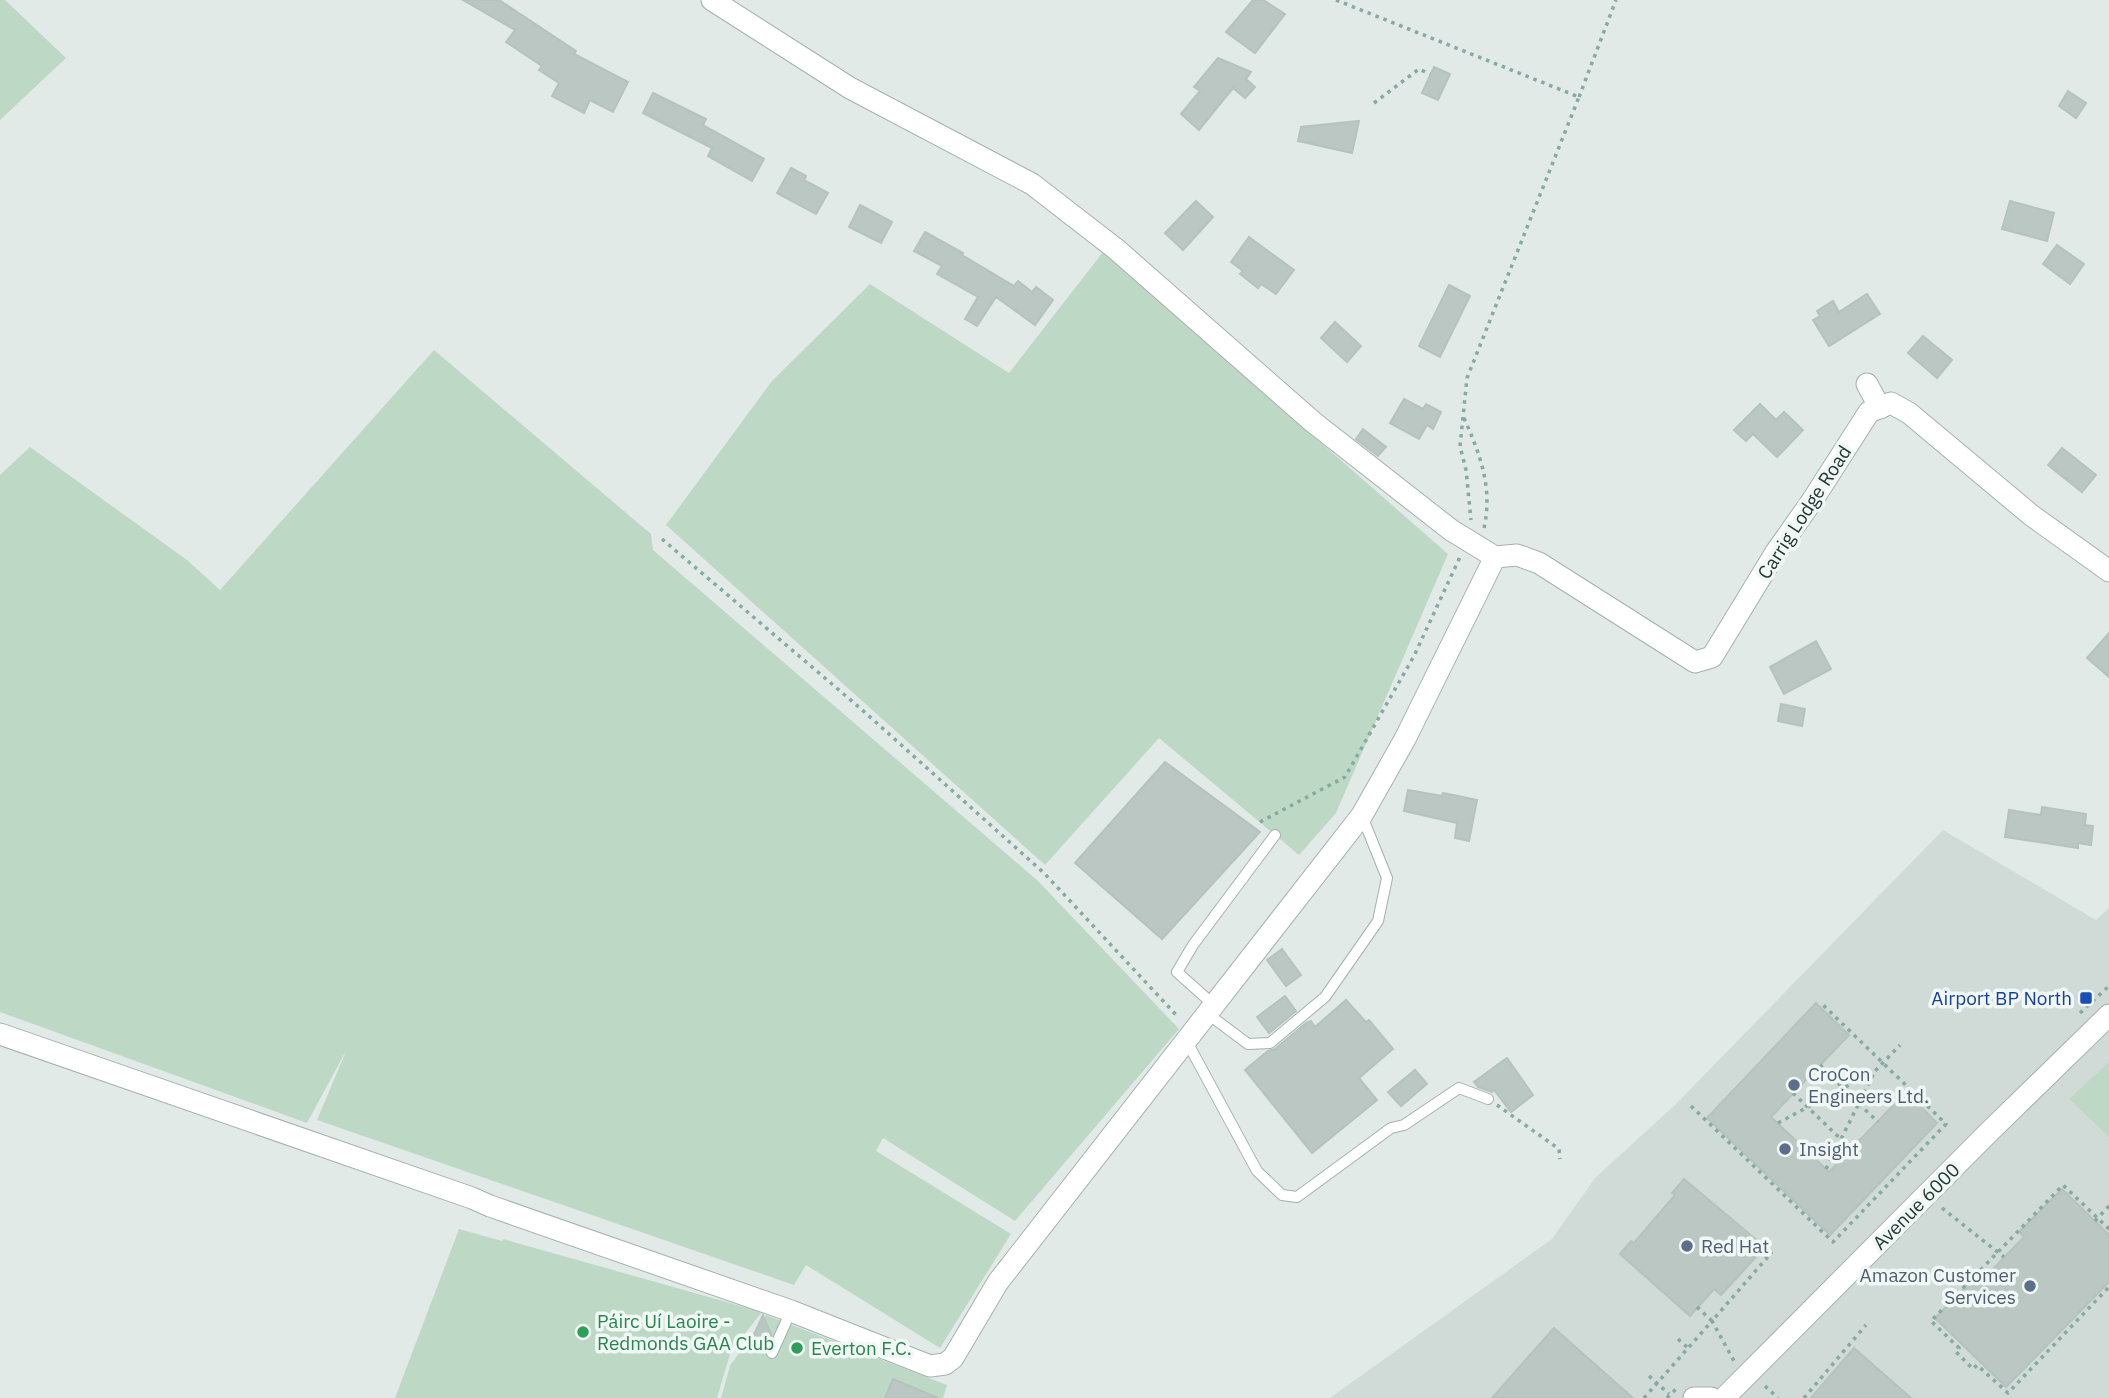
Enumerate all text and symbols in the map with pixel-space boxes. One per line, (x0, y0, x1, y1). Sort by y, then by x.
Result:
street label: Carrig Lodge Road (1752, 441, 1856, 583)
place label: Airport BP North (1931, 986, 2072, 1010)
marker: Airport BP North (2078, 990, 2094, 1006)
place label: CroCon Engineers Ltd. (1808, 1062, 1929, 1108)
marker: CroCon Engineers Ltd. (1786, 1077, 1802, 1093)
place label: Insight (1799, 1137, 1859, 1161)
marker: Insight (1777, 1141, 1793, 1157)
street label: Avenue 6000 (1867, 1157, 1965, 1255)
place label: Red Hat (1701, 1234, 1769, 1258)
marker: Red Hat (1679, 1238, 1695, 1254)
place label: Amazon Customer Services (1860, 1263, 2016, 1309)
marker: Amazon Customer Services (2022, 1278, 2038, 1294)
place label: Páirc Uí Laoire - Redmonds GAA Club (597, 1309, 774, 1355)
marker: Páirc Uí Laoire - Redmonds GAA Club (575, 1324, 591, 1340)
place label: Everton F.C. (811, 1336, 912, 1360)
marker: Everton F.C. (789, 1340, 805, 1356)

